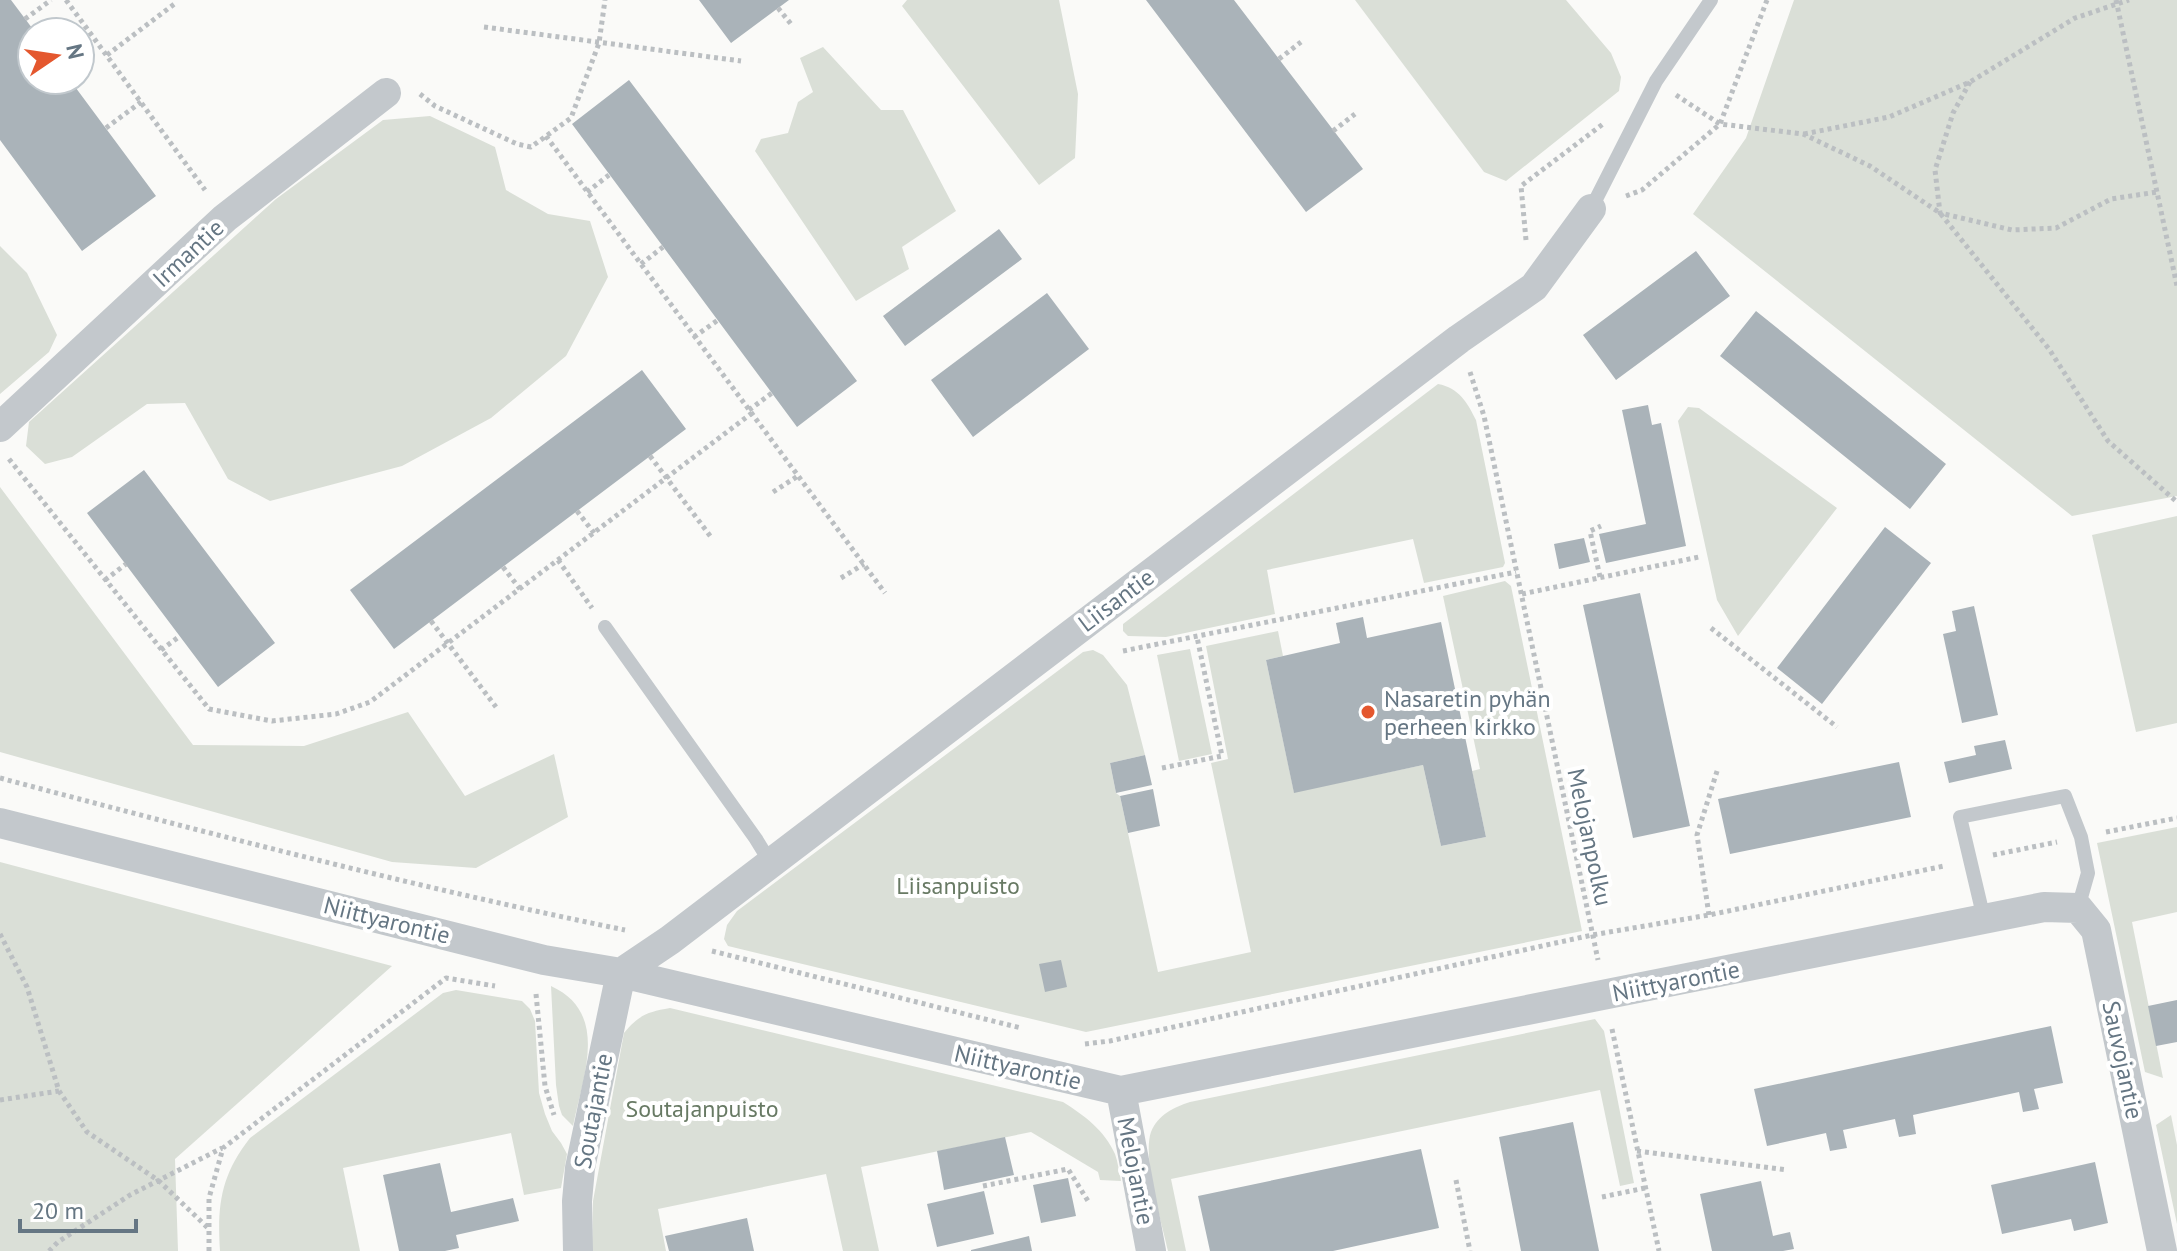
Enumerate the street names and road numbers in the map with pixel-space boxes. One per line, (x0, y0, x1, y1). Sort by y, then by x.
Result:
street label: Irmantie (146, 212, 230, 294)
street label: Liisantie (1072, 561, 1160, 639)
street label: Melojanpolku (1560, 765, 1620, 909)
street label: Niittyarontie (321, 889, 453, 951)
street label: Niittyarontie (1610, 953, 1742, 1009)
street label: Sauvojantie (2095, 998, 2151, 1122)
street label: Niittyarontie (952, 1037, 1084, 1097)
street label: Soutajantie (567, 1051, 619, 1171)
street label: Melojantie (1110, 1114, 1162, 1228)

